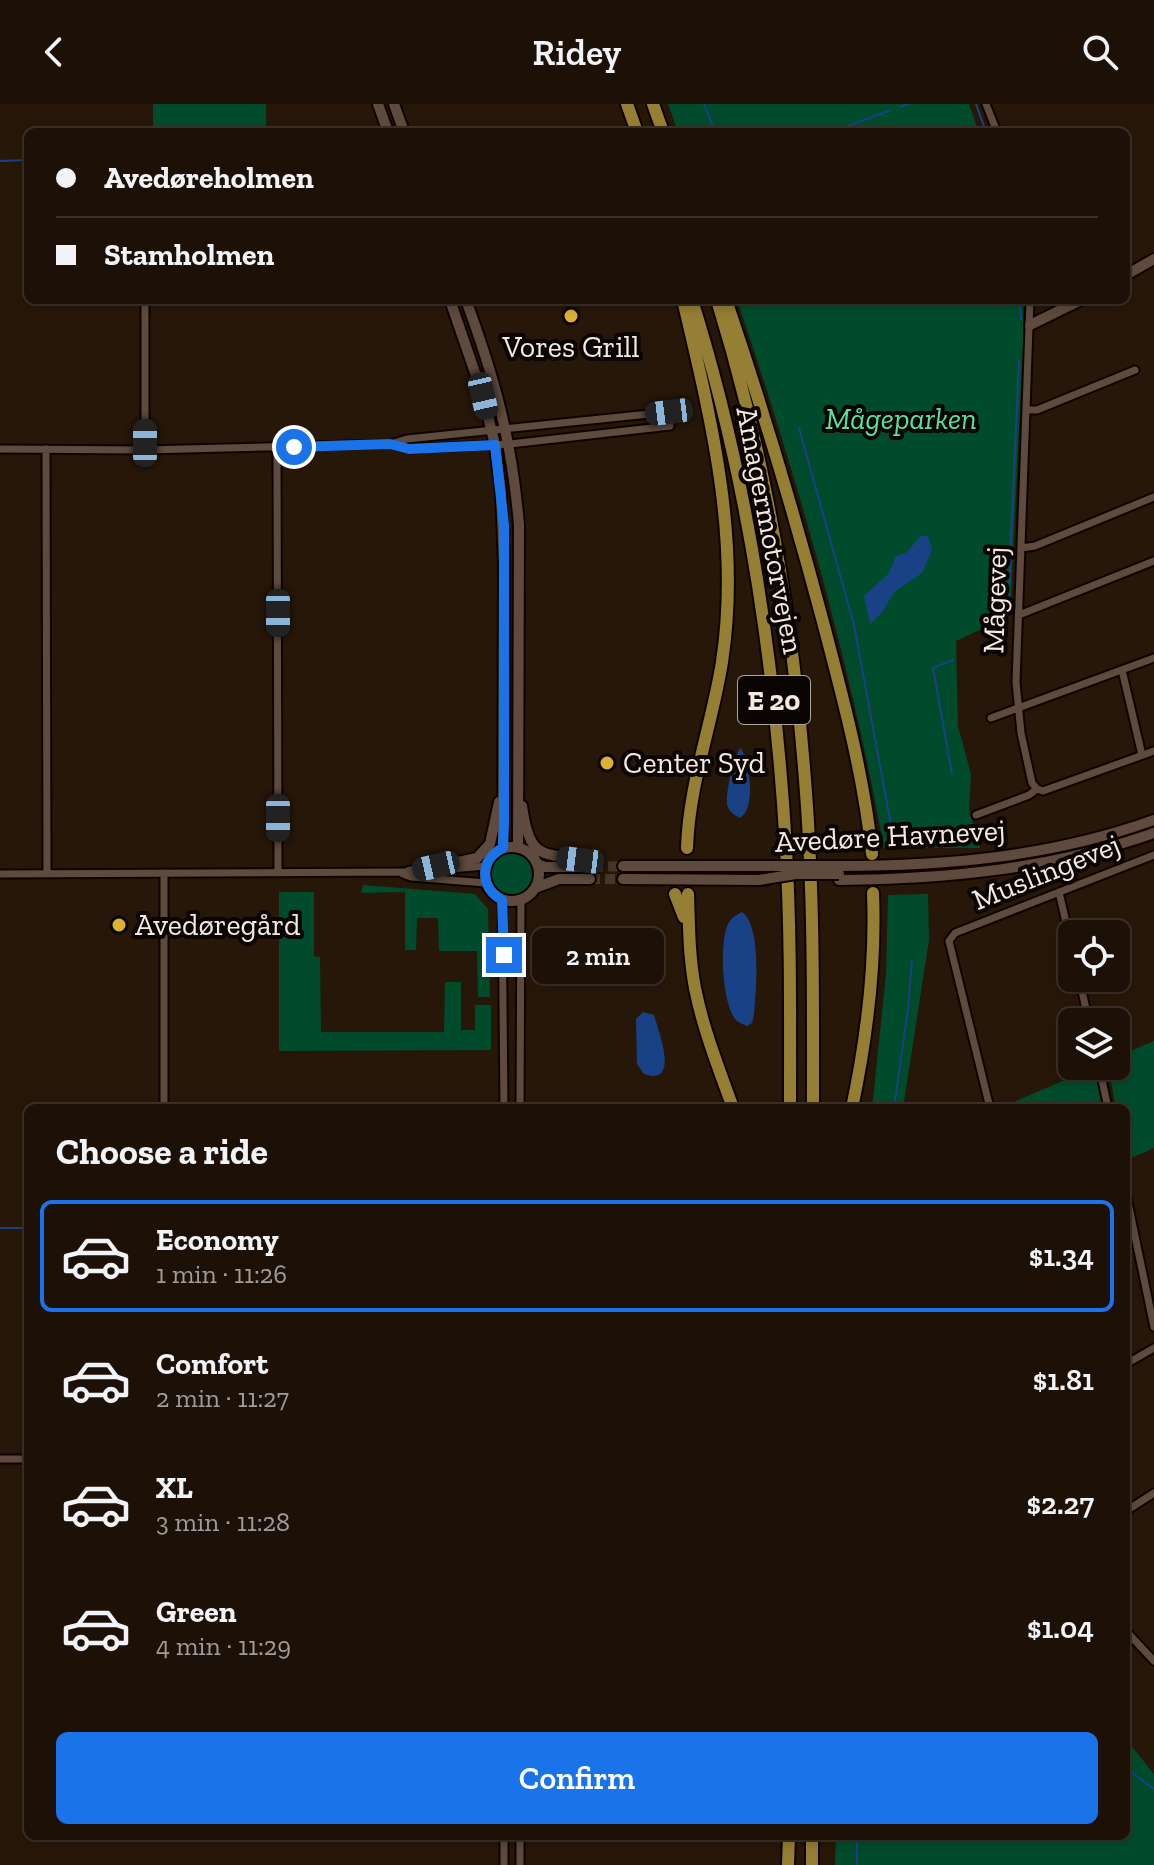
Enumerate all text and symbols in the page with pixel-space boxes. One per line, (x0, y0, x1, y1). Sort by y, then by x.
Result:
icon: back (32, 30, 76, 74)
icon: search (1078, 30, 1122, 74)
text: Ridey (533, 31, 621, 74)
text: Avedøreholmen (104, 160, 314, 196)
text: Stamholmen (104, 237, 274, 273)
marker: Vores Grill (562, 307, 580, 325)
place label: Vores Grill (501, 329, 640, 365)
car (466, 370, 500, 422)
car (644, 397, 694, 427)
park label: Mågeparken (825, 401, 977, 437)
street label: Amagermotorvejen (728, 403, 812, 657)
car (133, 419, 157, 467)
route start (276, 429, 312, 465)
street label: Mågevej (975, 546, 1015, 654)
car (266, 589, 290, 637)
road number: E 20 (738, 676, 810, 724)
place label: Center Syd (623, 745, 766, 781)
marker: Center Syd (598, 754, 616, 772)
car (266, 794, 290, 842)
street label: Avedøre Havnevej (774, 812, 1006, 860)
street label: Muslingevej (967, 826, 1125, 918)
car (555, 845, 605, 875)
car (410, 849, 462, 883)
place label: Avedøregård (135, 907, 301, 943)
marker: Avedøregård (110, 916, 128, 934)
map controls (1058, 920, 1130, 1080)
button: locate (1058, 920, 1130, 992)
callout: 2 min (532, 927, 664, 983)
route end (486, 937, 522, 973)
text: 2 min (566, 940, 630, 972)
button: layers (1058, 1008, 1130, 1080)
text: Choose a ride (56, 1130, 268, 1173)
icon: car (60, 1220, 132, 1292)
text: Economy (156, 1222, 279, 1258)
text: $1.34 (1029, 1238, 1094, 1274)
text: 1 min · 11:26 (156, 1258, 287, 1290)
icon: car (60, 1344, 132, 1416)
text: Comfort (156, 1346, 268, 1382)
text: $1.81 (1033, 1362, 1094, 1398)
text: 2 min · 11:27 (156, 1382, 289, 1414)
icon: car (60, 1468, 132, 1540)
text: XL (156, 1470, 193, 1506)
text: $2.27 (1027, 1486, 1094, 1522)
text: 3 min · 11:28 (156, 1506, 290, 1538)
icon: car (60, 1592, 132, 1664)
text: Green (156, 1594, 236, 1630)
text: $1.04 (1027, 1610, 1094, 1646)
text: 4 min · 11:29 (156, 1630, 291, 1662)
button: Confirm (56, 1732, 1098, 1824)

